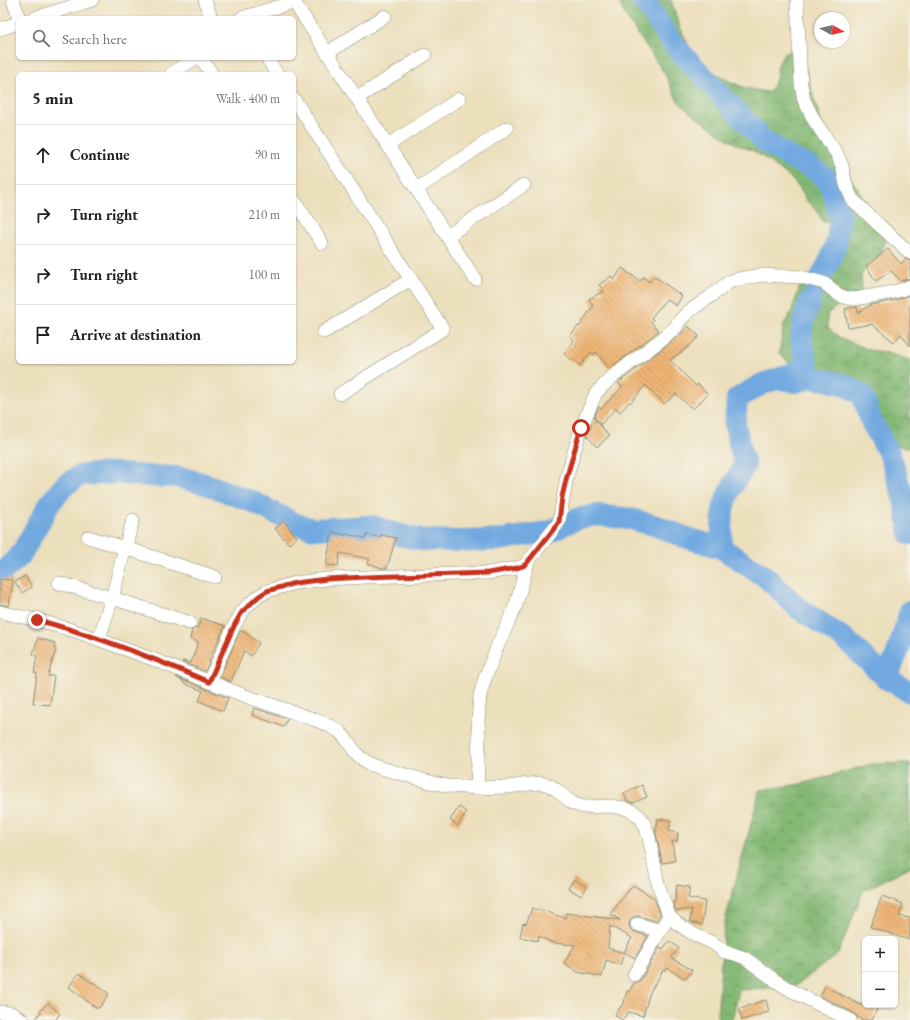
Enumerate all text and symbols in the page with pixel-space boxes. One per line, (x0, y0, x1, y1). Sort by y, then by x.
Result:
north arrow (814, 12, 850, 48)
search box (16, 16, 296, 60)
icon: search (30, 27, 52, 49)
text: Search here (62, 29, 127, 48)
text: 5 min (32, 87, 73, 109)
text: Walk · 400 m (216, 90, 280, 107)
icon: ahead (32, 144, 54, 166)
text: Continue (70, 145, 130, 164)
text: 90 m (255, 146, 280, 163)
icon: right (32, 204, 54, 226)
text: Turn right (70, 205, 138, 224)
text: 210 m (249, 206, 280, 223)
icon: right (32, 264, 54, 286)
text: Turn right (70, 265, 138, 284)
text: 100 m (249, 266, 280, 283)
icon: arrive (32, 324, 54, 346)
text: Arrive at destination (70, 325, 201, 344)
route start (572, 419, 590, 437)
route end (28, 611, 46, 629)
map controls (862, 936, 898, 1008)
button: + (862, 936, 898, 972)
button: − (862, 972, 898, 1008)

